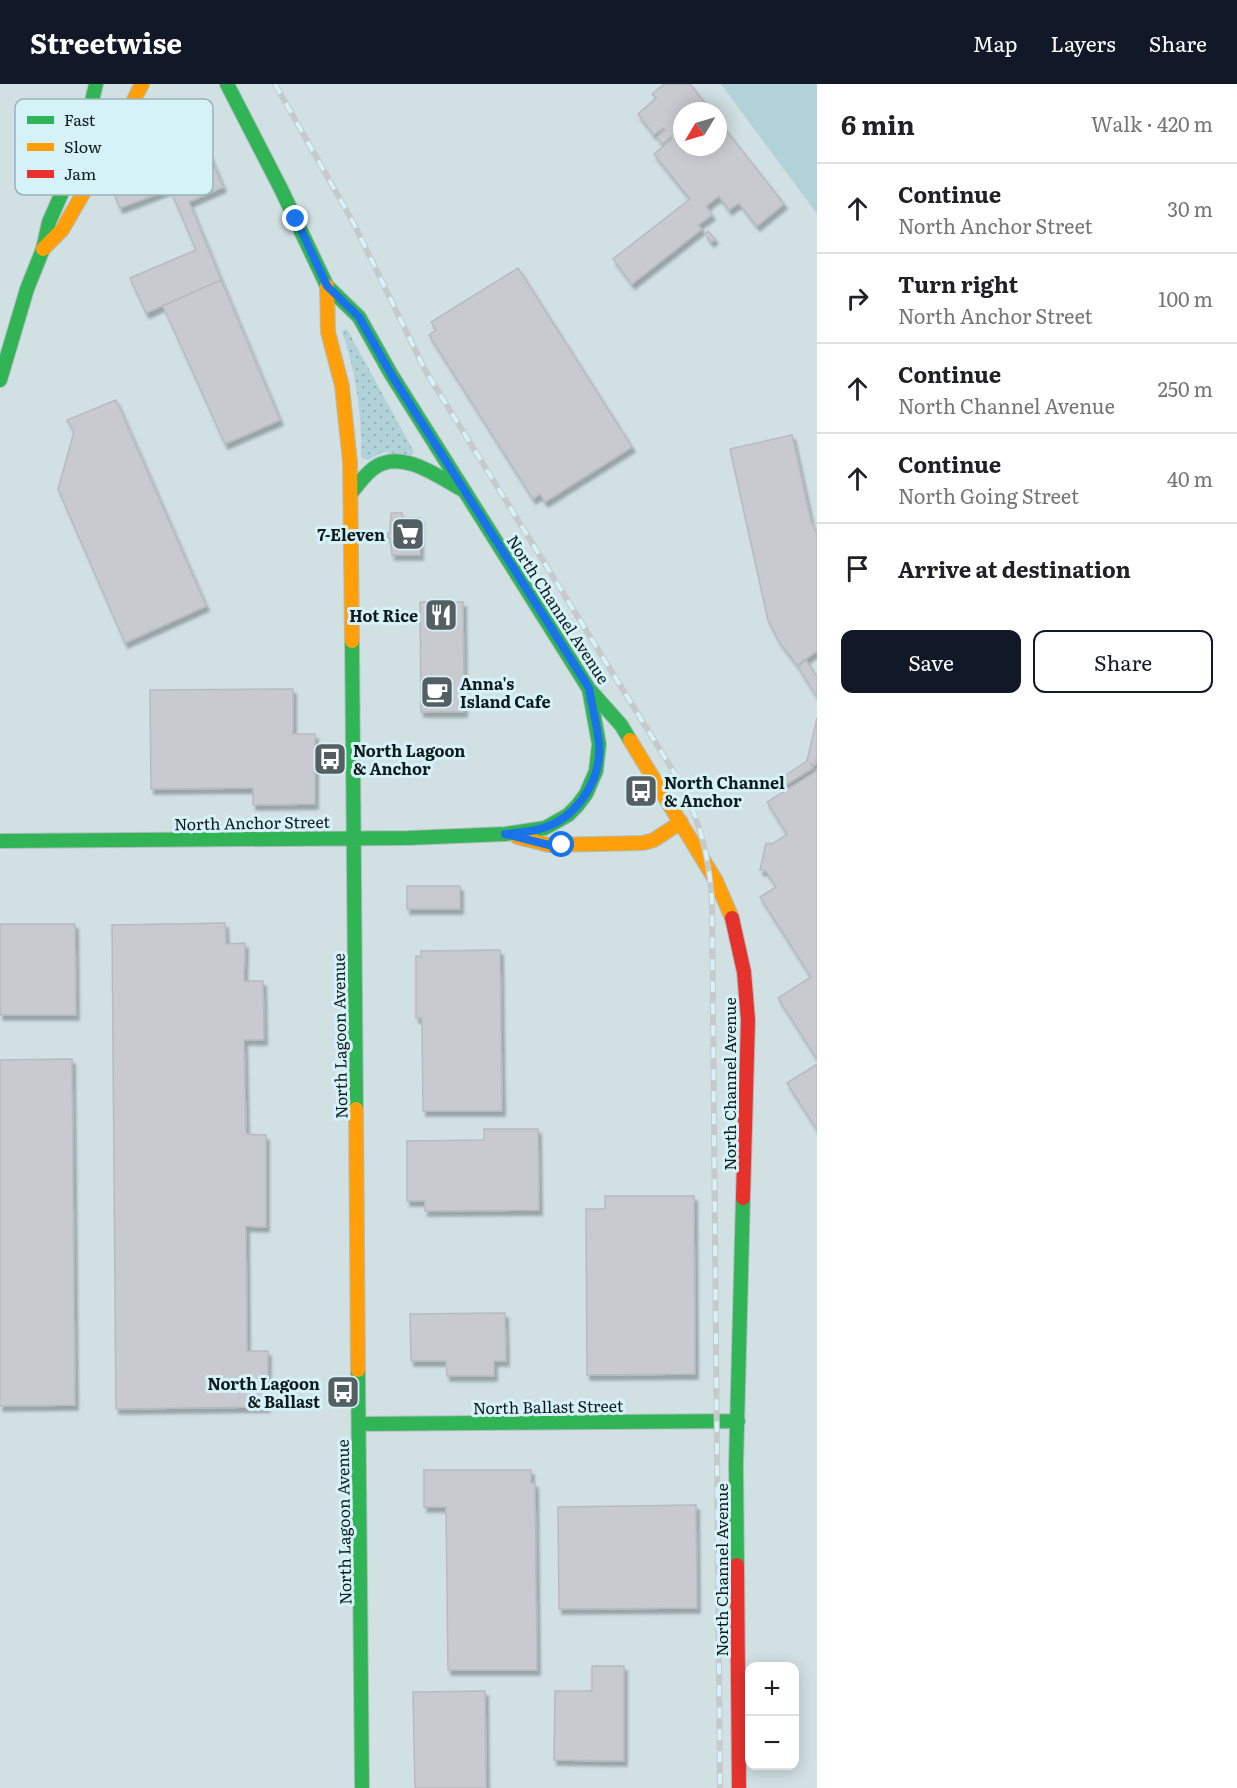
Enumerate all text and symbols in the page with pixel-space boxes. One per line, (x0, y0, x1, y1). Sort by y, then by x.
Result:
text: Streetwise (30, 21, 182, 63)
text: Map (973, 27, 1018, 58)
text: Layers (1051, 27, 1116, 58)
text: Share (1149, 27, 1207, 58)
legend (15, 99, 213, 195)
north arrow (673, 102, 727, 156)
text: 6 min (841, 104, 915, 143)
text: Fast (64, 107, 96, 131)
text: Walk · 420 m (1091, 108, 1213, 138)
text: Slow (64, 134, 102, 158)
text: Jam (64, 161, 97, 185)
text: Continue (898, 177, 1001, 210)
icon: ahead (841, 192, 874, 225)
text: 30 m (1167, 193, 1213, 223)
route end (282, 205, 308, 231)
text: North Anchor Street (898, 210, 1093, 240)
text: Turn right (898, 267, 1018, 300)
icon: right (841, 282, 874, 315)
text: 100 m (1158, 283, 1213, 313)
text: North Anchor Street (898, 300, 1093, 330)
text: Continue (898, 357, 1001, 390)
icon: ahead (841, 372, 874, 405)
text: 250 m (1158, 373, 1213, 403)
text: North Channel Avenue (898, 390, 1115, 420)
text: Continue (898, 447, 1001, 480)
icon: ahead (841, 462, 874, 495)
text: 40 m (1167, 463, 1213, 493)
text: North Going Street (898, 480, 1079, 510)
supermarket icon: 7-Eleven (390, 516, 426, 552)
place label: 7-Eleven (317, 522, 385, 546)
street label: North Channel Avenue (502, 530, 616, 688)
icon: arrive (841, 552, 874, 585)
text: Arrive at destination (898, 552, 1131, 585)
restaurant icon: Hot Rice (423, 597, 459, 633)
place label: Hot Rice (349, 603, 418, 627)
button: Save (841, 630, 1021, 693)
button: Share (1033, 630, 1213, 693)
place label: Anna's Island Cafe (460, 671, 550, 713)
cafe icon: Anna's Island Cafe (419, 674, 455, 710)
place label: North Lagoon & Anchor (353, 738, 465, 780)
bus stop icon: North Lagoon & Anchor (312, 741, 348, 777)
place label: North Channel & Anchor (664, 770, 785, 812)
bus stop icon: North Channel & Anchor (623, 773, 659, 809)
street label: North Anchor Street (174, 809, 331, 835)
route start (548, 831, 574, 857)
street label: North Lagoon Avenue (326, 953, 352, 1119)
street label: North Channel Avenue (717, 997, 741, 1171)
place label: North Lagoon & Ballast (208, 1371, 320, 1413)
bus stop icon: North Lagoon & Ballast (325, 1374, 361, 1410)
street label: North Ballast Street (473, 1393, 624, 1419)
street label: North Lagoon Avenue (330, 1439, 356, 1605)
street label: North Channel Avenue (709, 1483, 733, 1657)
map controls (745, 1662, 799, 1770)
button: + (745, 1662, 799, 1716)
button: − (745, 1716, 799, 1770)

